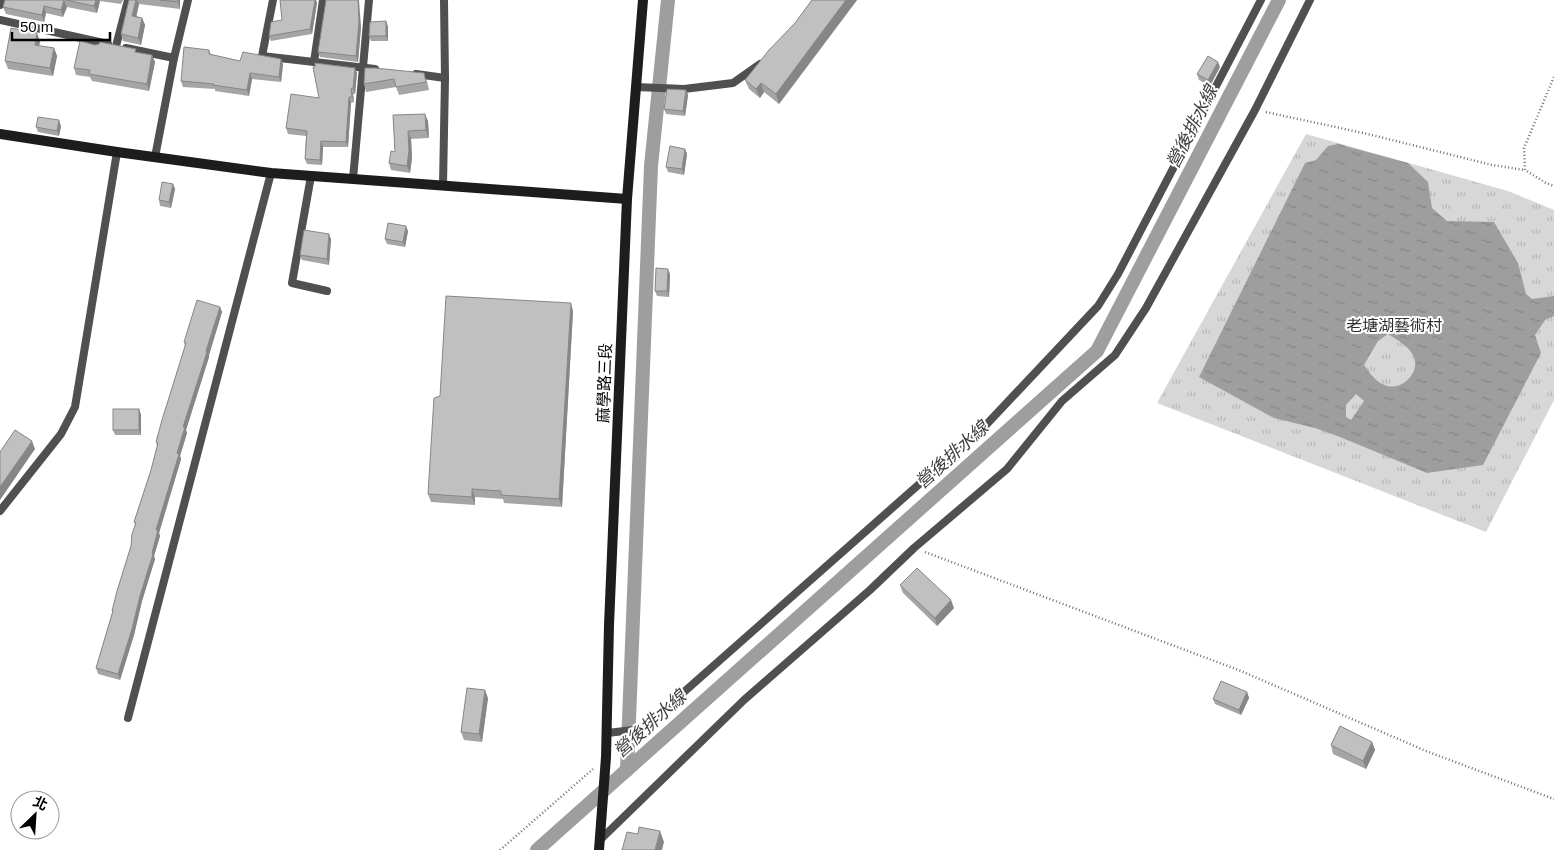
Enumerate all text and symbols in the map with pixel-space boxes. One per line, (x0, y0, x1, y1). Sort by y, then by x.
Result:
scale bar (12, 10, 110, 42)
text: 50 m (20, 18, 53, 35)
water label: 營後排水線 (1163, 81, 1222, 172)
park label: 老塘湖藝術村 (1346, 317, 1442, 334)
street label: 麻學路三段 (595, 343, 614, 423)
water label: 營後排水線 (912, 416, 994, 493)
water label: 營後排水線 (610, 685, 692, 762)
north arrow (10, 790, 60, 840)
text: 北 (31, 793, 50, 813)

